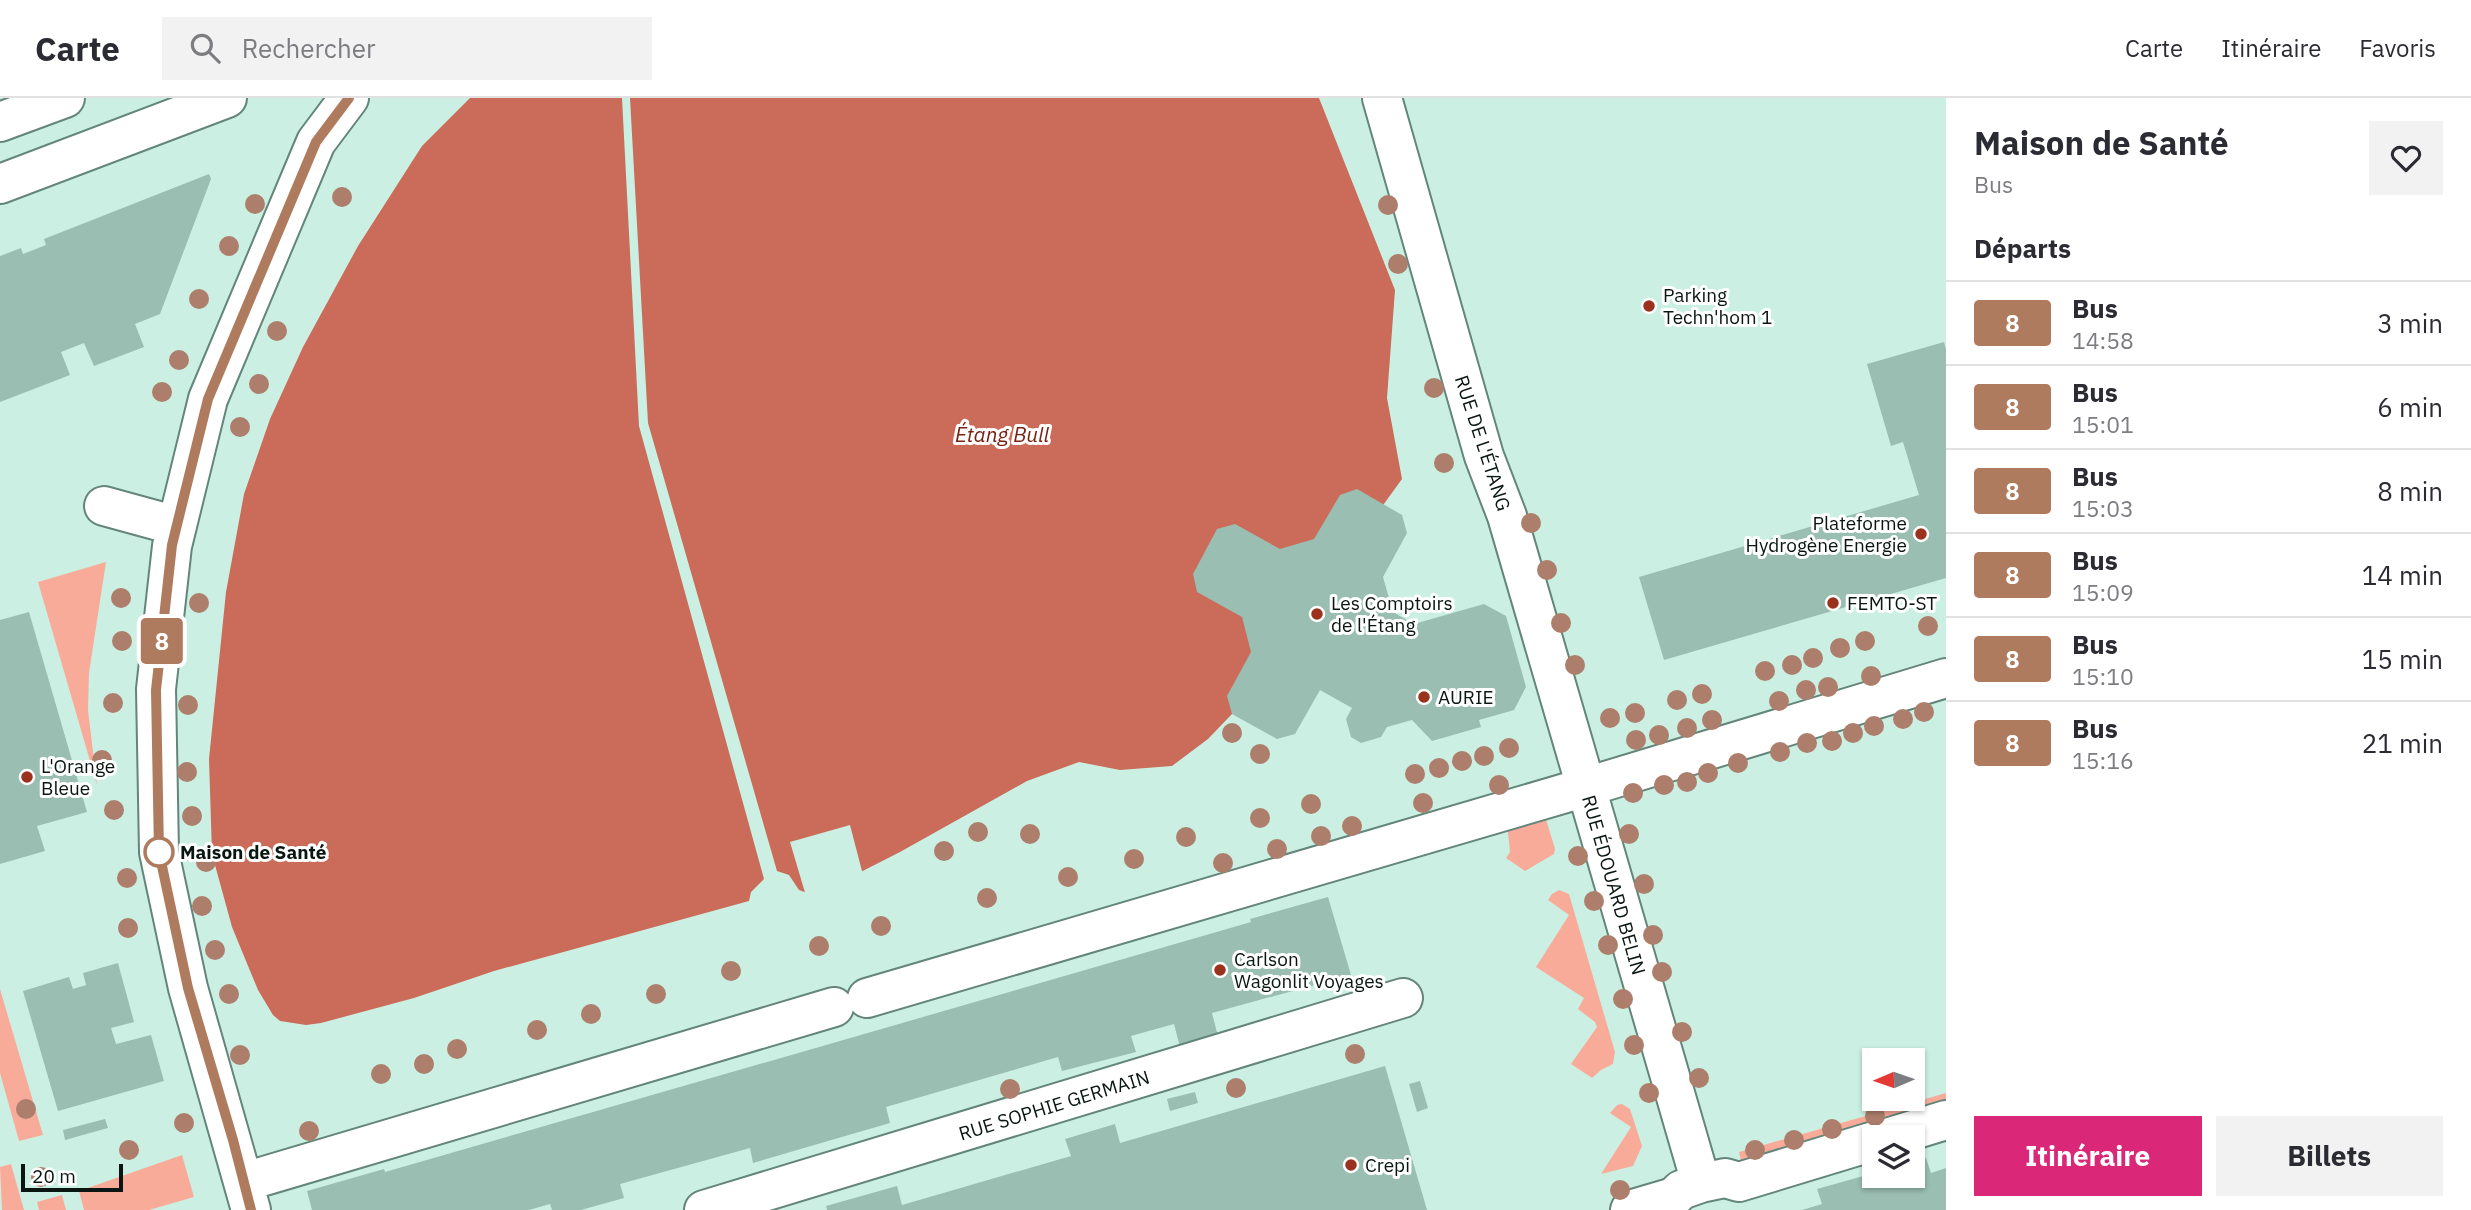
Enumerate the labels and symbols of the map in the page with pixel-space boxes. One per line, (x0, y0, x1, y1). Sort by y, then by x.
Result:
place label: Parking Techn'hom 1 (1663, 283, 1772, 329)
marker: Parking Techn'hom 1 (1641, 298, 1657, 314)
street label: RUE DE L'ÉTANG (1450, 372, 1516, 514)
water label: Étang Bull (955, 420, 1049, 448)
place label: Plateforme Hydrogène Energie (1746, 511, 1907, 557)
marker: Plateforme Hydrogène Energie (1913, 526, 1929, 542)
place label: Les Comptoirs de l'Étang (1331, 591, 1453, 637)
place label: FEMTO-ST (1847, 591, 1937, 615)
marker: FEMTO-ST (1825, 595, 1841, 611)
marker: Les Comptoirs de l'Étang (1309, 606, 1325, 622)
line badge: 8 (139, 618, 185, 664)
place label: AURIE (1438, 685, 1494, 709)
marker: AURIE (1416, 689, 1432, 705)
place label: L'Orange Bleue (41, 754, 115, 800)
marker: L'Orange Bleue (19, 769, 35, 785)
street label: RUE ÉDOUARD BELIN (1577, 792, 1651, 978)
marker: Maison de Santé (144, 837, 174, 867)
place label: Maison de Santé (180, 840, 327, 864)
place label: Carlson Wagonlit Voyages (1234, 947, 1384, 993)
marker: Carlson Wagonlit Voyages (1212, 962, 1228, 978)
north arrow (1862, 1048, 1925, 1111)
street label: RUE SOPHIE GERMAIN (956, 1065, 1152, 1145)
place label: Crepi (1365, 1153, 1410, 1177)
marker: Crepi (1343, 1157, 1359, 1173)
scale bar (21, 1161, 122, 1193)

